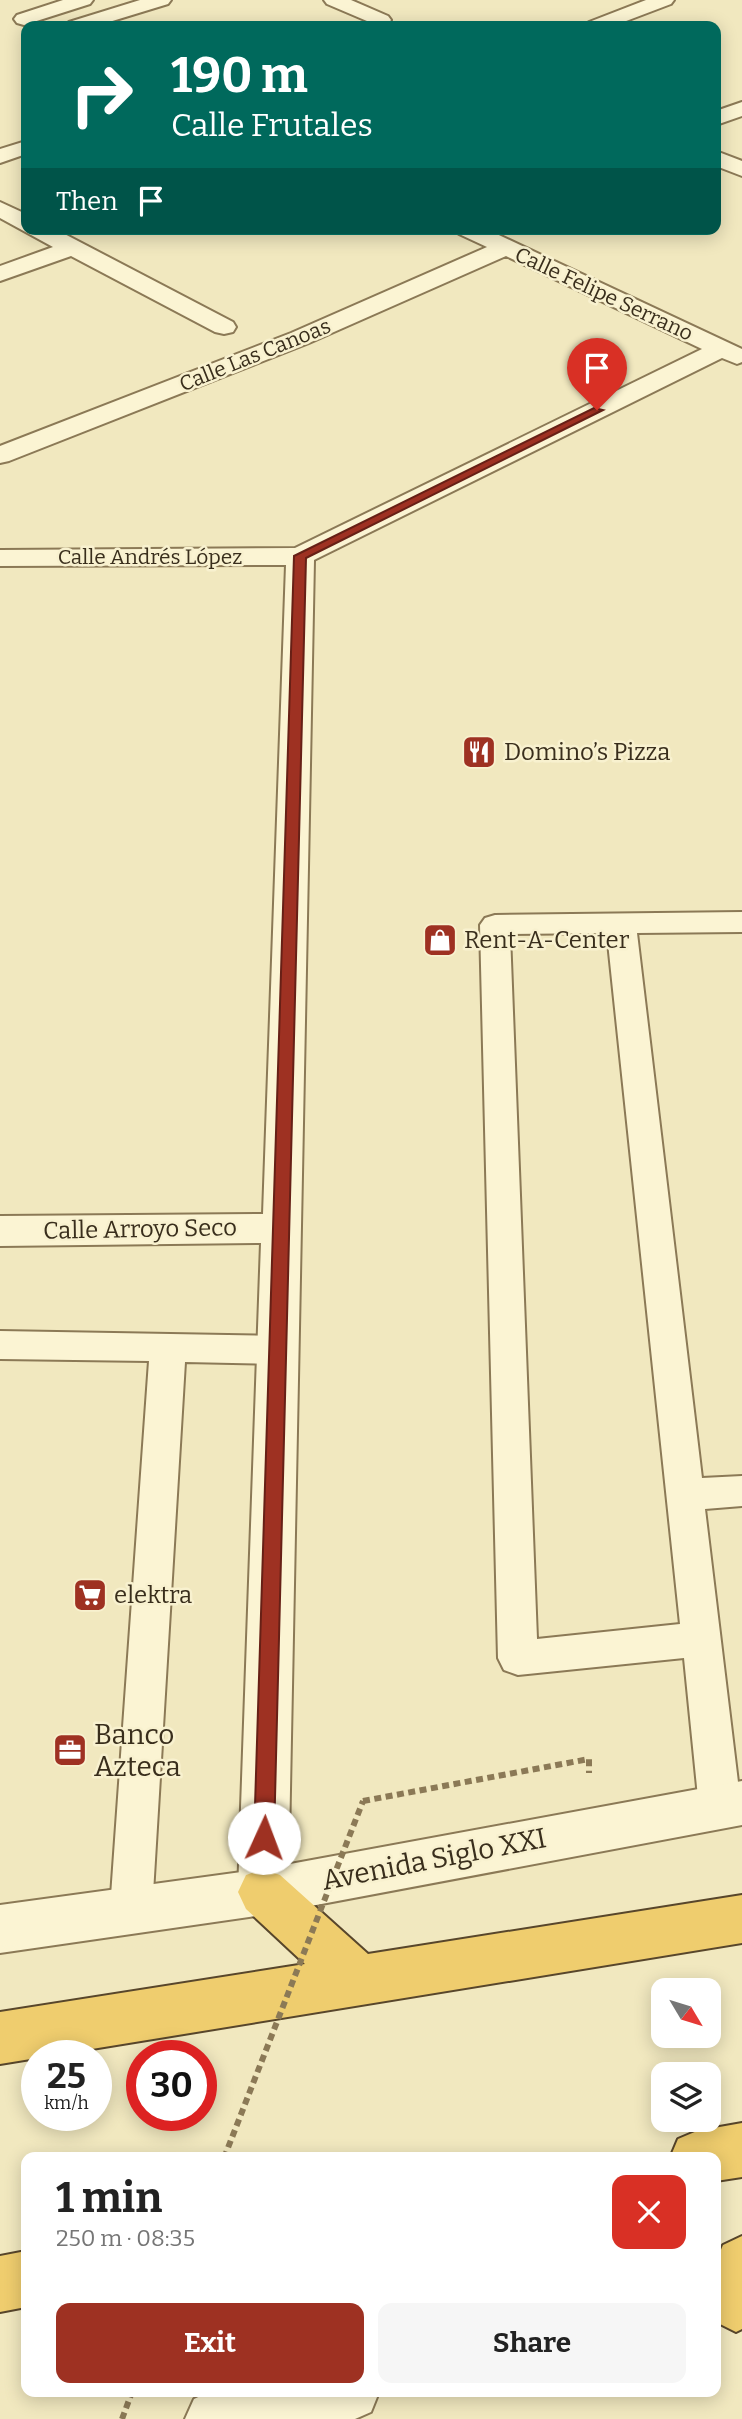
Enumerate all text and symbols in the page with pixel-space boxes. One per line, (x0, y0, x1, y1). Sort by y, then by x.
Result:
text: 190 m (171, 46, 308, 105)
icon: right (56, 49, 147, 140)
text: Calle Frutales (171, 106, 373, 144)
icon: arrive (132, 182, 170, 220)
text: Then (56, 186, 118, 217)
street label: Calle Felipe Serrano (511, 241, 697, 347)
street label: Calle Las Canoas (176, 313, 334, 397)
pin (567, 338, 627, 410)
icon: arrive (578, 349, 616, 387)
street label: Calle Andrés López (58, 544, 242, 570)
restaurant icon: Domino’s Pizza (460, 733, 498, 771)
place label: Domino’s Pizza (504, 738, 670, 766)
shop icon: Rent-A-Center (421, 921, 459, 959)
place label: Rent-A-Center (464, 926, 630, 954)
street label: Calle Arroyo Seco (43, 1213, 237, 1245)
supermarket icon: elektra (71, 1576, 109, 1614)
place label: elektra (114, 1581, 192, 1609)
place label: Banco Azteca (94, 1718, 181, 1783)
office icon: Banco Azteca (51, 1731, 89, 1769)
position arrow (227, 1801, 301, 1875)
street label: Avenida Siglo XXI (319, 1821, 549, 1897)
north arrow (651, 1978, 721, 2048)
map controls (651, 1978, 721, 2132)
speed limit sign: 30 (126, 2040, 217, 2131)
text: 25 (47, 2055, 86, 2097)
button: layers (651, 2062, 721, 2132)
text: km/h (44, 2092, 89, 2114)
text: 1 min (56, 2173, 162, 2223)
button: close (612, 2175, 686, 2249)
text: 250 m · 08:35 (56, 2224, 195, 2252)
button: Exit (56, 2303, 364, 2383)
button: Share (378, 2303, 686, 2383)

